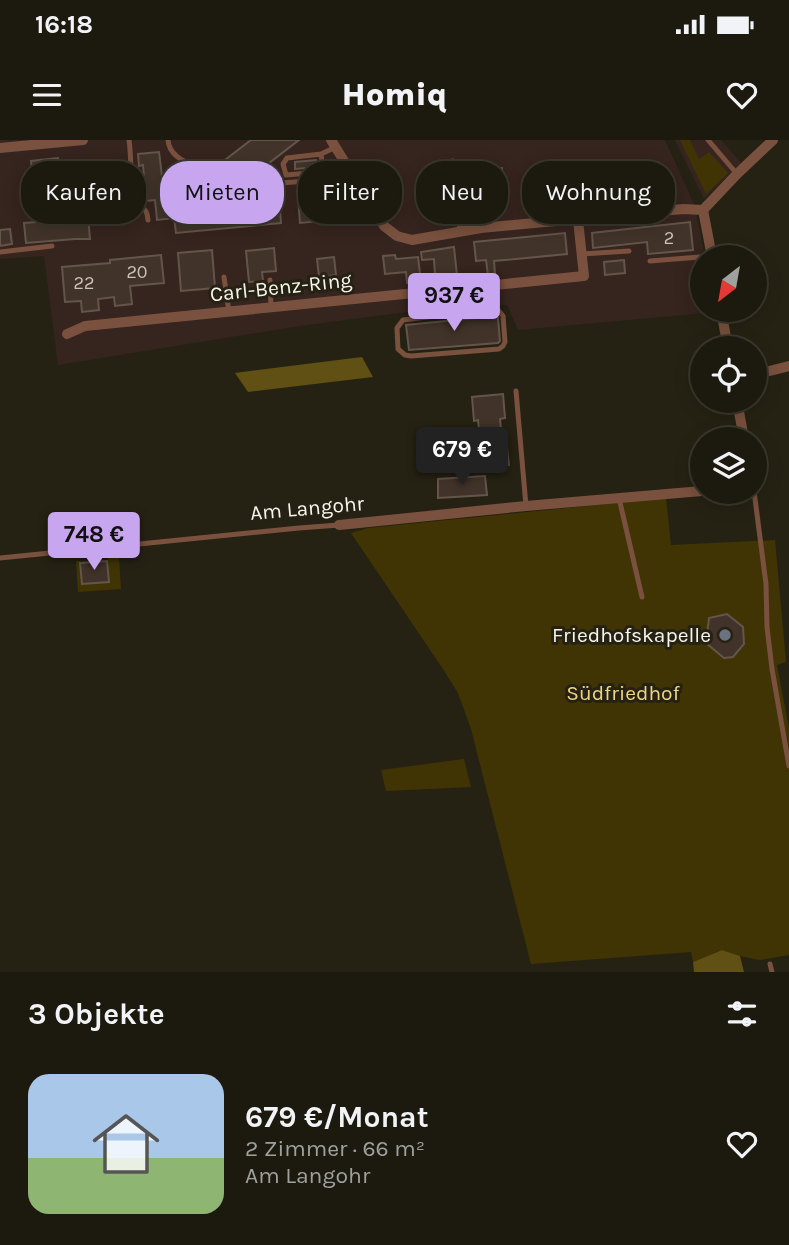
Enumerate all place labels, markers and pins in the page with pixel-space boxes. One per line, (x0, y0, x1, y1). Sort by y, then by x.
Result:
pin: 937 € (405, 274, 503, 333)
pin: 679 € (413, 428, 511, 487)
pin: 748 € (45, 512, 143, 572)
place label: Friedhofskapelle (552, 623, 711, 647)
marker: Friedhofskapelle (717, 627, 733, 643)

